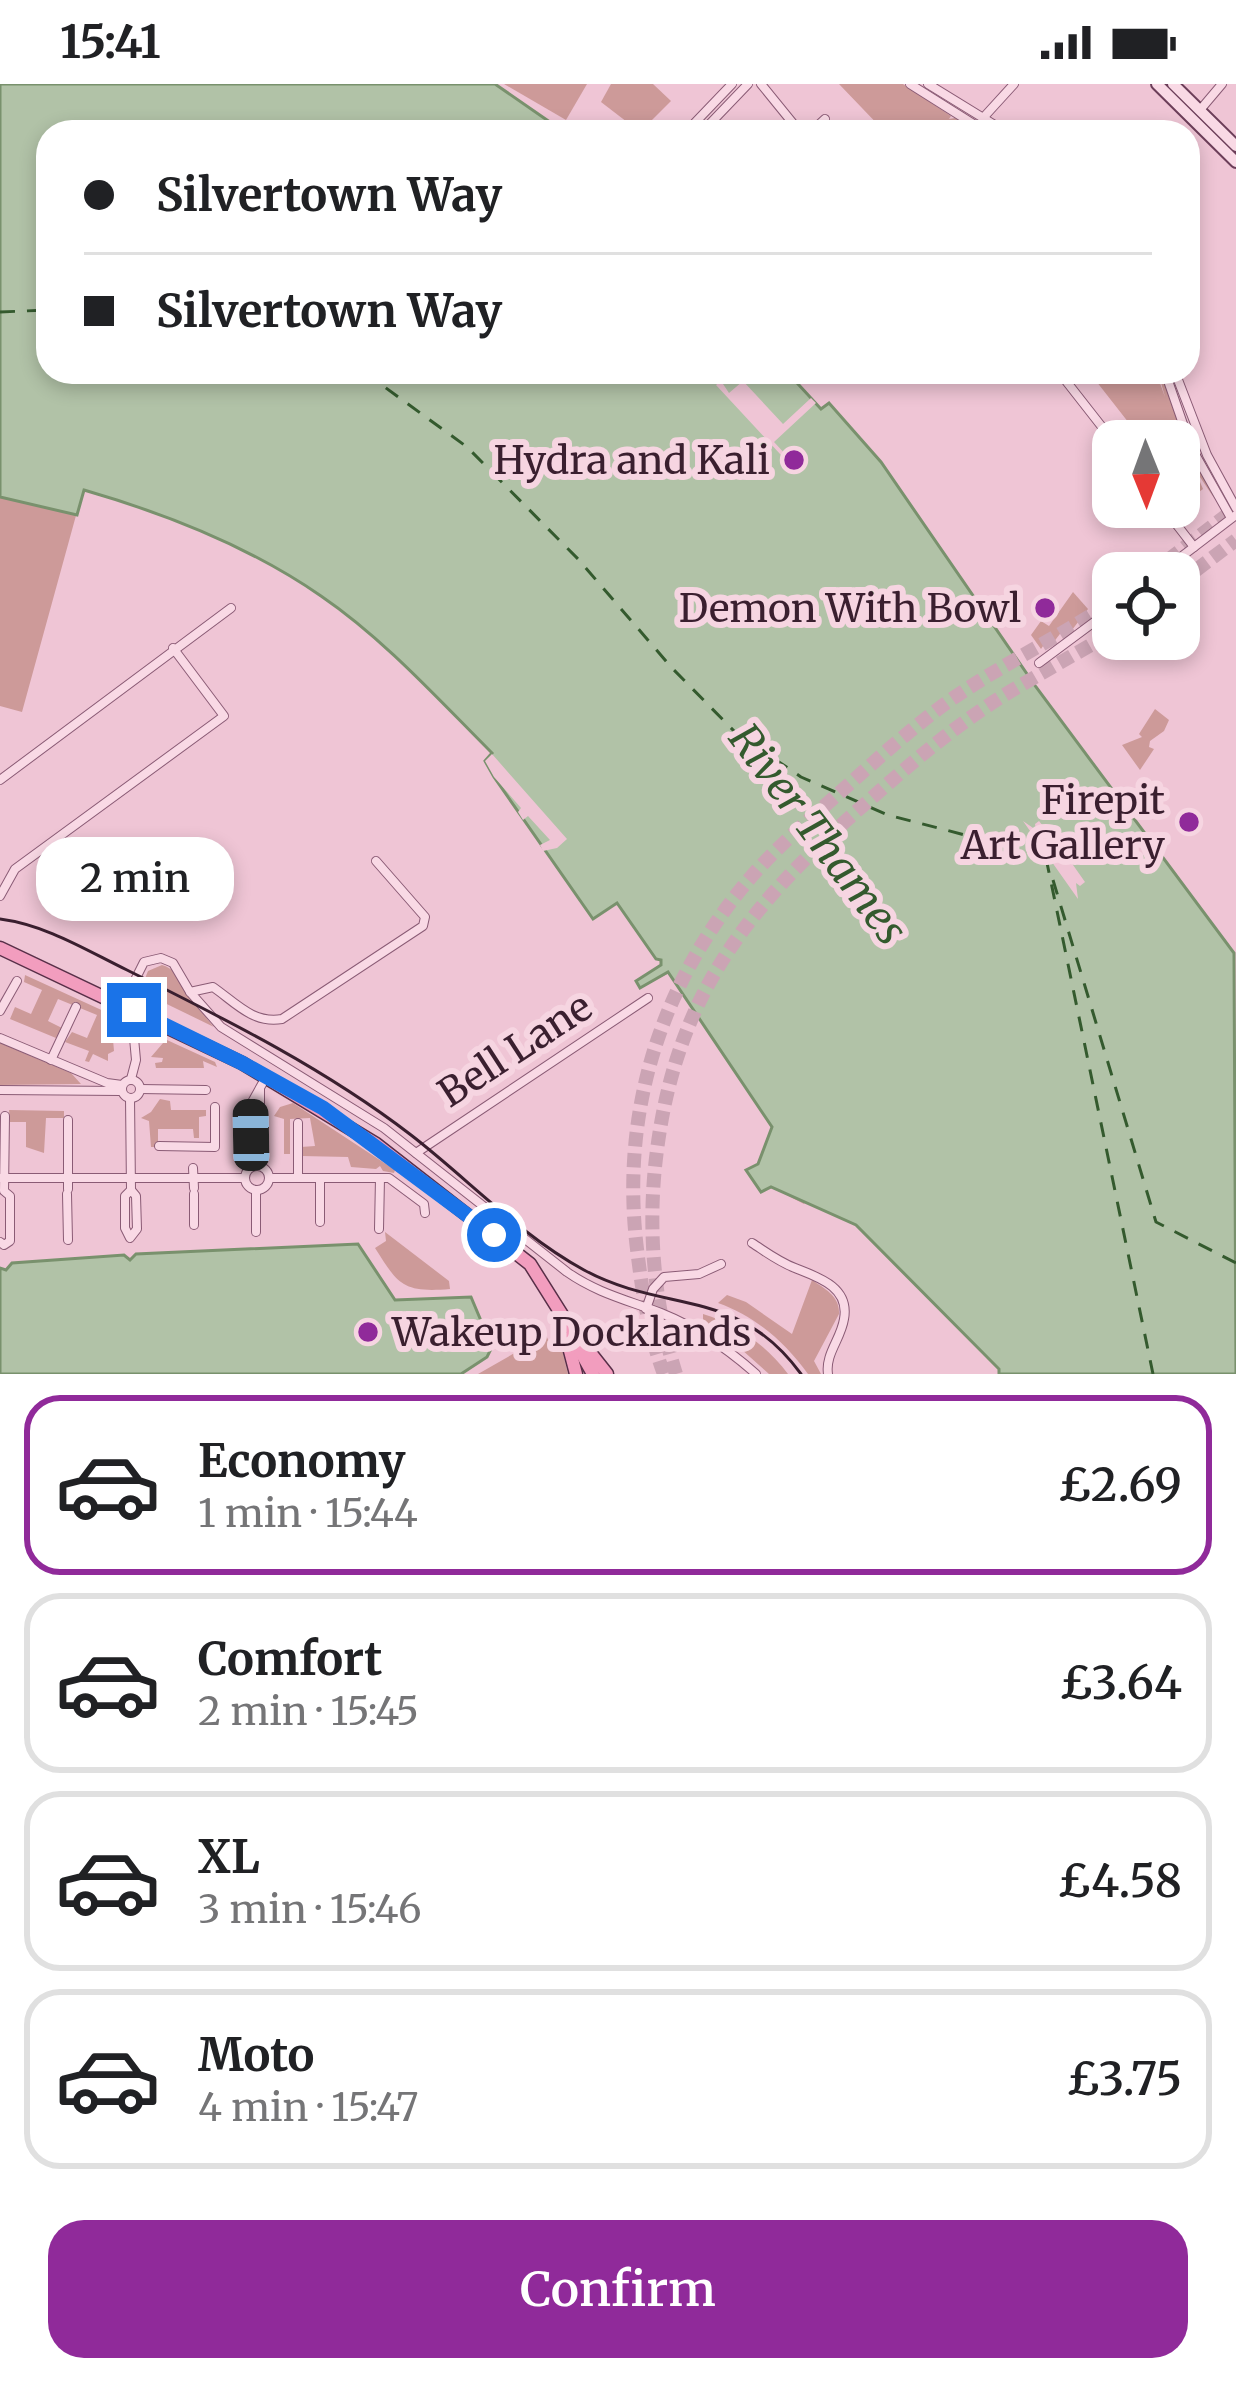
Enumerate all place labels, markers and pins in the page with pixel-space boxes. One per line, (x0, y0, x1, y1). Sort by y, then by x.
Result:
place label: Hydra and Kali (493, 436, 770, 485)
marker: Hydra and Kali (781, 447, 807, 473)
place label: Demon With Bowl (679, 584, 1021, 633)
marker: Demon With Bowl (1032, 595, 1058, 621)
place label: Firepit Art Gallery (960, 776, 1165, 870)
marker: Firepit Art Gallery (1176, 809, 1202, 835)
place label: Wakeup Docklands (391, 1308, 751, 1357)
marker: Wakeup Docklands (355, 1319, 381, 1345)

